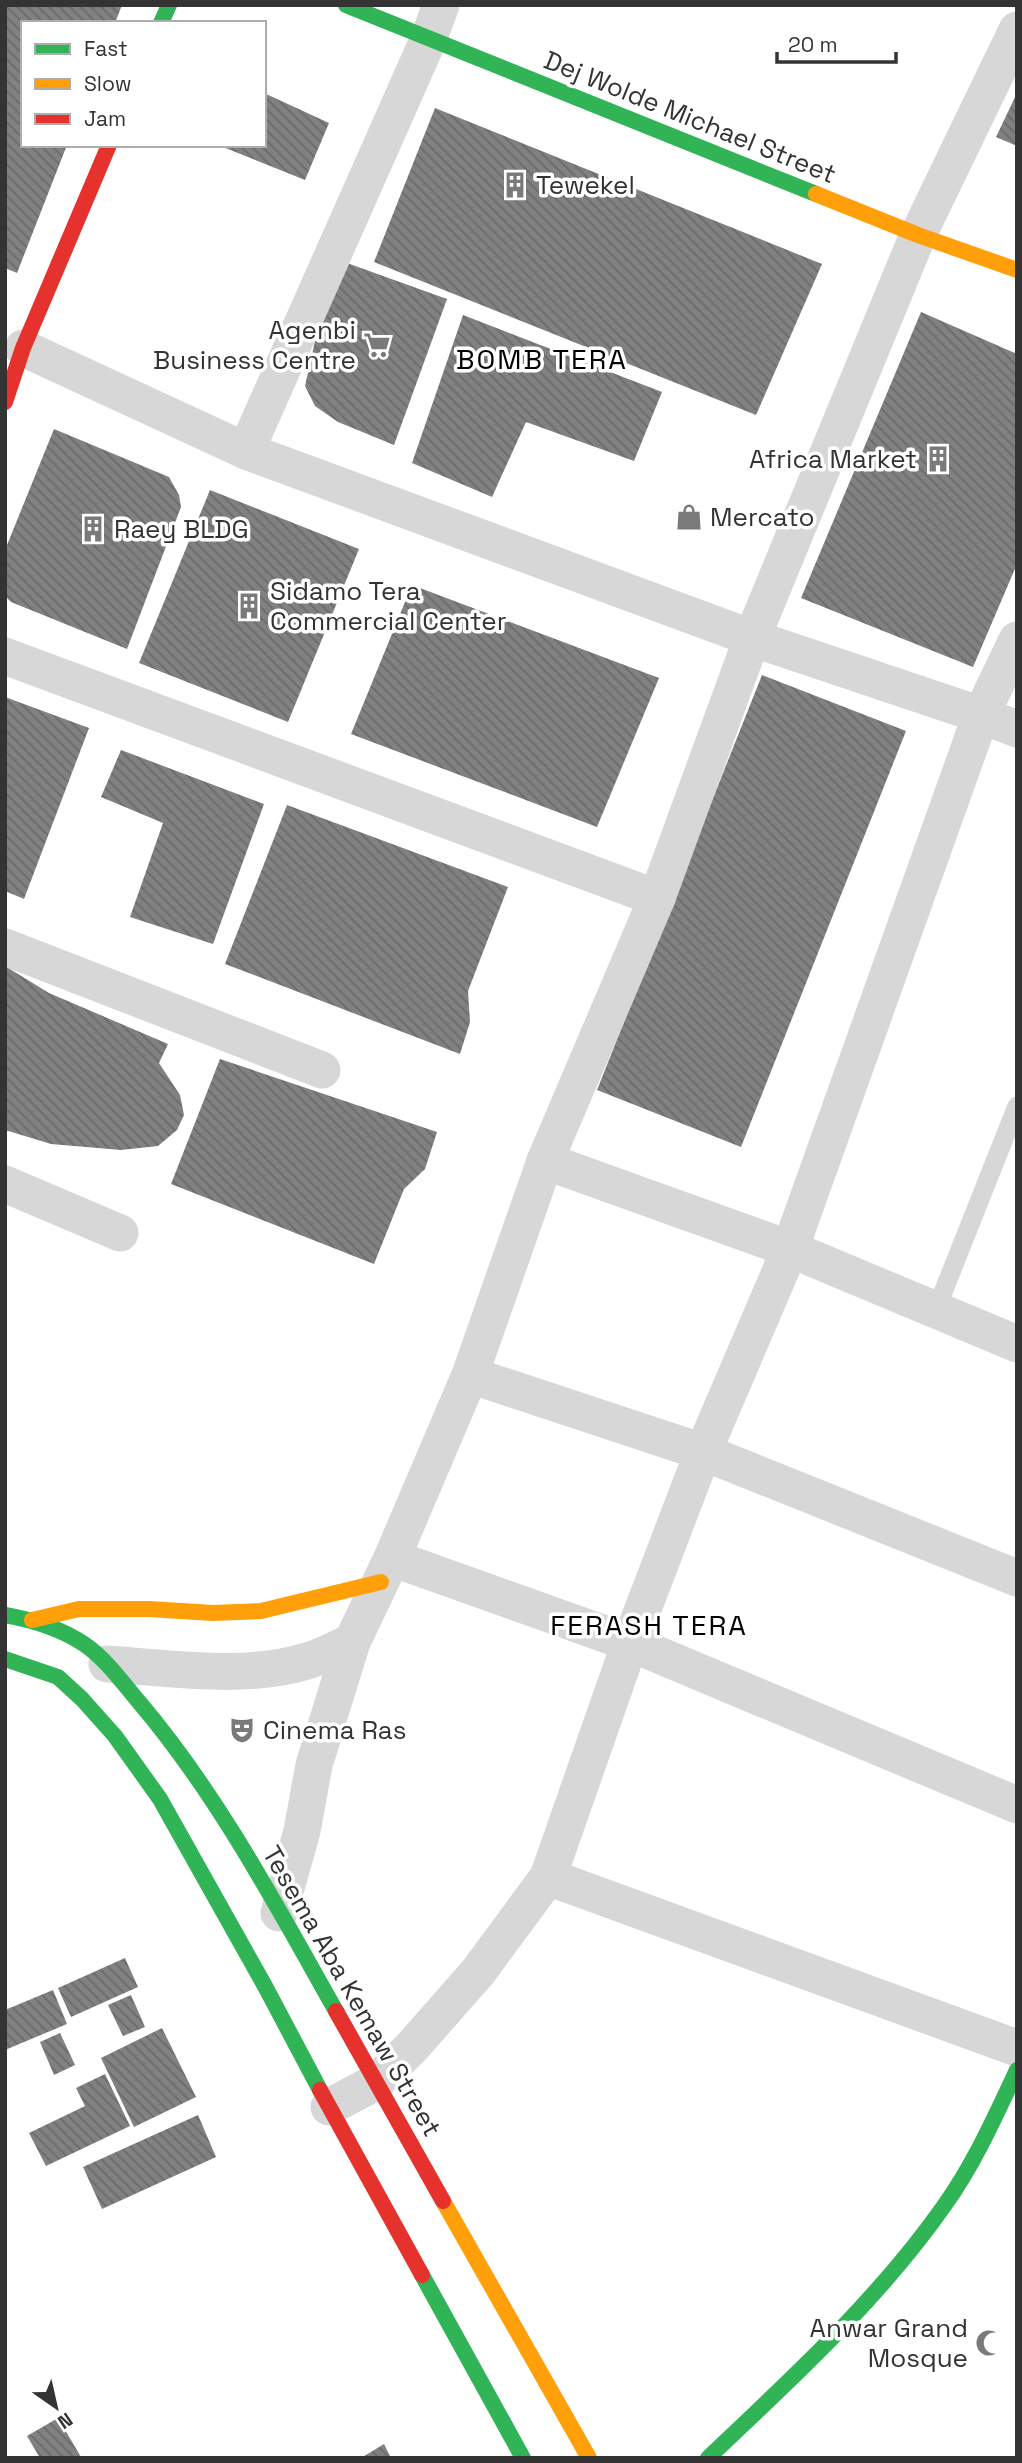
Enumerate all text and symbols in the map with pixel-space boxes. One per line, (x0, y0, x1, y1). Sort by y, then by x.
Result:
legend (21, 21, 266, 147)
scale bar (777, 21, 896, 65)
text: 20 m (788, 31, 838, 58)
text: Fast (84, 35, 128, 62)
street label: Dej Wolde Michael Street (539, 43, 841, 191)
text: Slow (84, 70, 132, 97)
text: Jam (84, 105, 126, 132)
place label: Tewekel (536, 168, 635, 202)
building icon: Tewekel (500, 170, 530, 200)
place label: Agenbi Business Centre (153, 313, 356, 377)
supermarket icon: Agenbi Business Centre (362, 330, 392, 360)
district label: BOMB TERA (456, 341, 628, 377)
place label: Africa Market (749, 442, 917, 476)
building icon: Africa Market (923, 444, 953, 474)
place label: Mercato (710, 500, 814, 534)
shop icon: Mercato (674, 502, 704, 532)
place label: Raey BLDG (114, 512, 249, 546)
building icon: Raey BLDG (78, 514, 108, 544)
place label: Sidamo Tera Commercial Center (270, 574, 506, 638)
building icon: Sidamo Tera Commercial Center (234, 591, 264, 621)
district label: FERASH TERA (550, 1607, 748, 1643)
place label: Cinema Ras (263, 1713, 406, 1747)
theatre icon: Cinema Ras (227, 1715, 257, 1745)
street label: Tesema Aba Kemaw Street (255, 1839, 449, 2143)
place label: Anwar Grand Mosque (810, 2311, 968, 2375)
mosque icon: Anwar Grand Mosque (974, 2328, 1004, 2358)
north arrow (21, 2372, 91, 2442)
text: N (53, 2407, 77, 2435)

